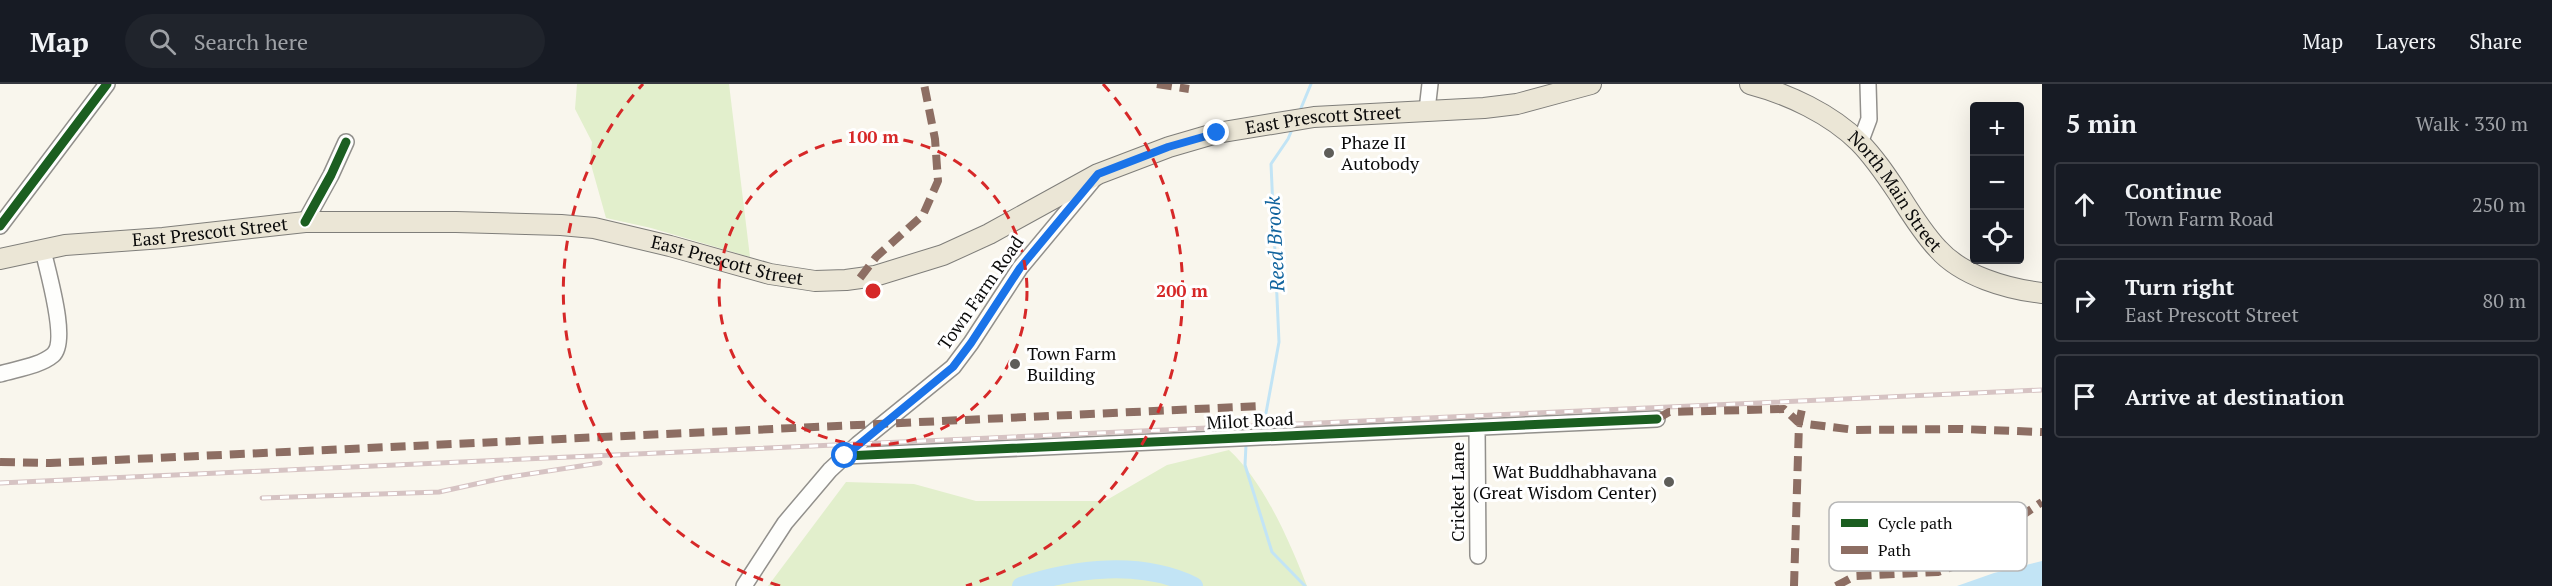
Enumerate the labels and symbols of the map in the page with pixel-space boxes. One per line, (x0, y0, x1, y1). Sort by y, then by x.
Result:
street label: East Prescott Street (1243, 99, 1402, 139)
route end (1203, 119, 1229, 145)
text: 100 m (847, 124, 899, 148)
street label: North Main Street (1843, 125, 1948, 257)
place label: Phaze II Autobody (1341, 130, 1420, 175)
marker: Phaze II Autobody (1322, 146, 1336, 160)
water label: Reed Brook (1258, 195, 1291, 294)
street label: East Prescott Street (131, 211, 289, 251)
street label: East Prescott Street (649, 229, 805, 290)
street label: Town Farm Road (932, 231, 1028, 354)
text: 200 m (1156, 278, 1208, 302)
centre of rings (863, 281, 883, 301)
place label: Town Farm Building (1027, 341, 1117, 386)
marker: Town Farm Building (1008, 357, 1022, 371)
street label: Milot Road (1206, 406, 1294, 434)
route start (831, 442, 857, 468)
street label: Cricket Lane (1445, 442, 1469, 542)
place label: Wat Buddhabhavana (Great Wisdom Center) (1473, 459, 1657, 504)
marker: Wat Buddhabhavana (Great Wisdom Center) (1662, 475, 1676, 489)
legend (1829, 502, 2027, 571)
text: Cycle path (1878, 512, 1953, 534)
text: Path (1878, 539, 1912, 561)

